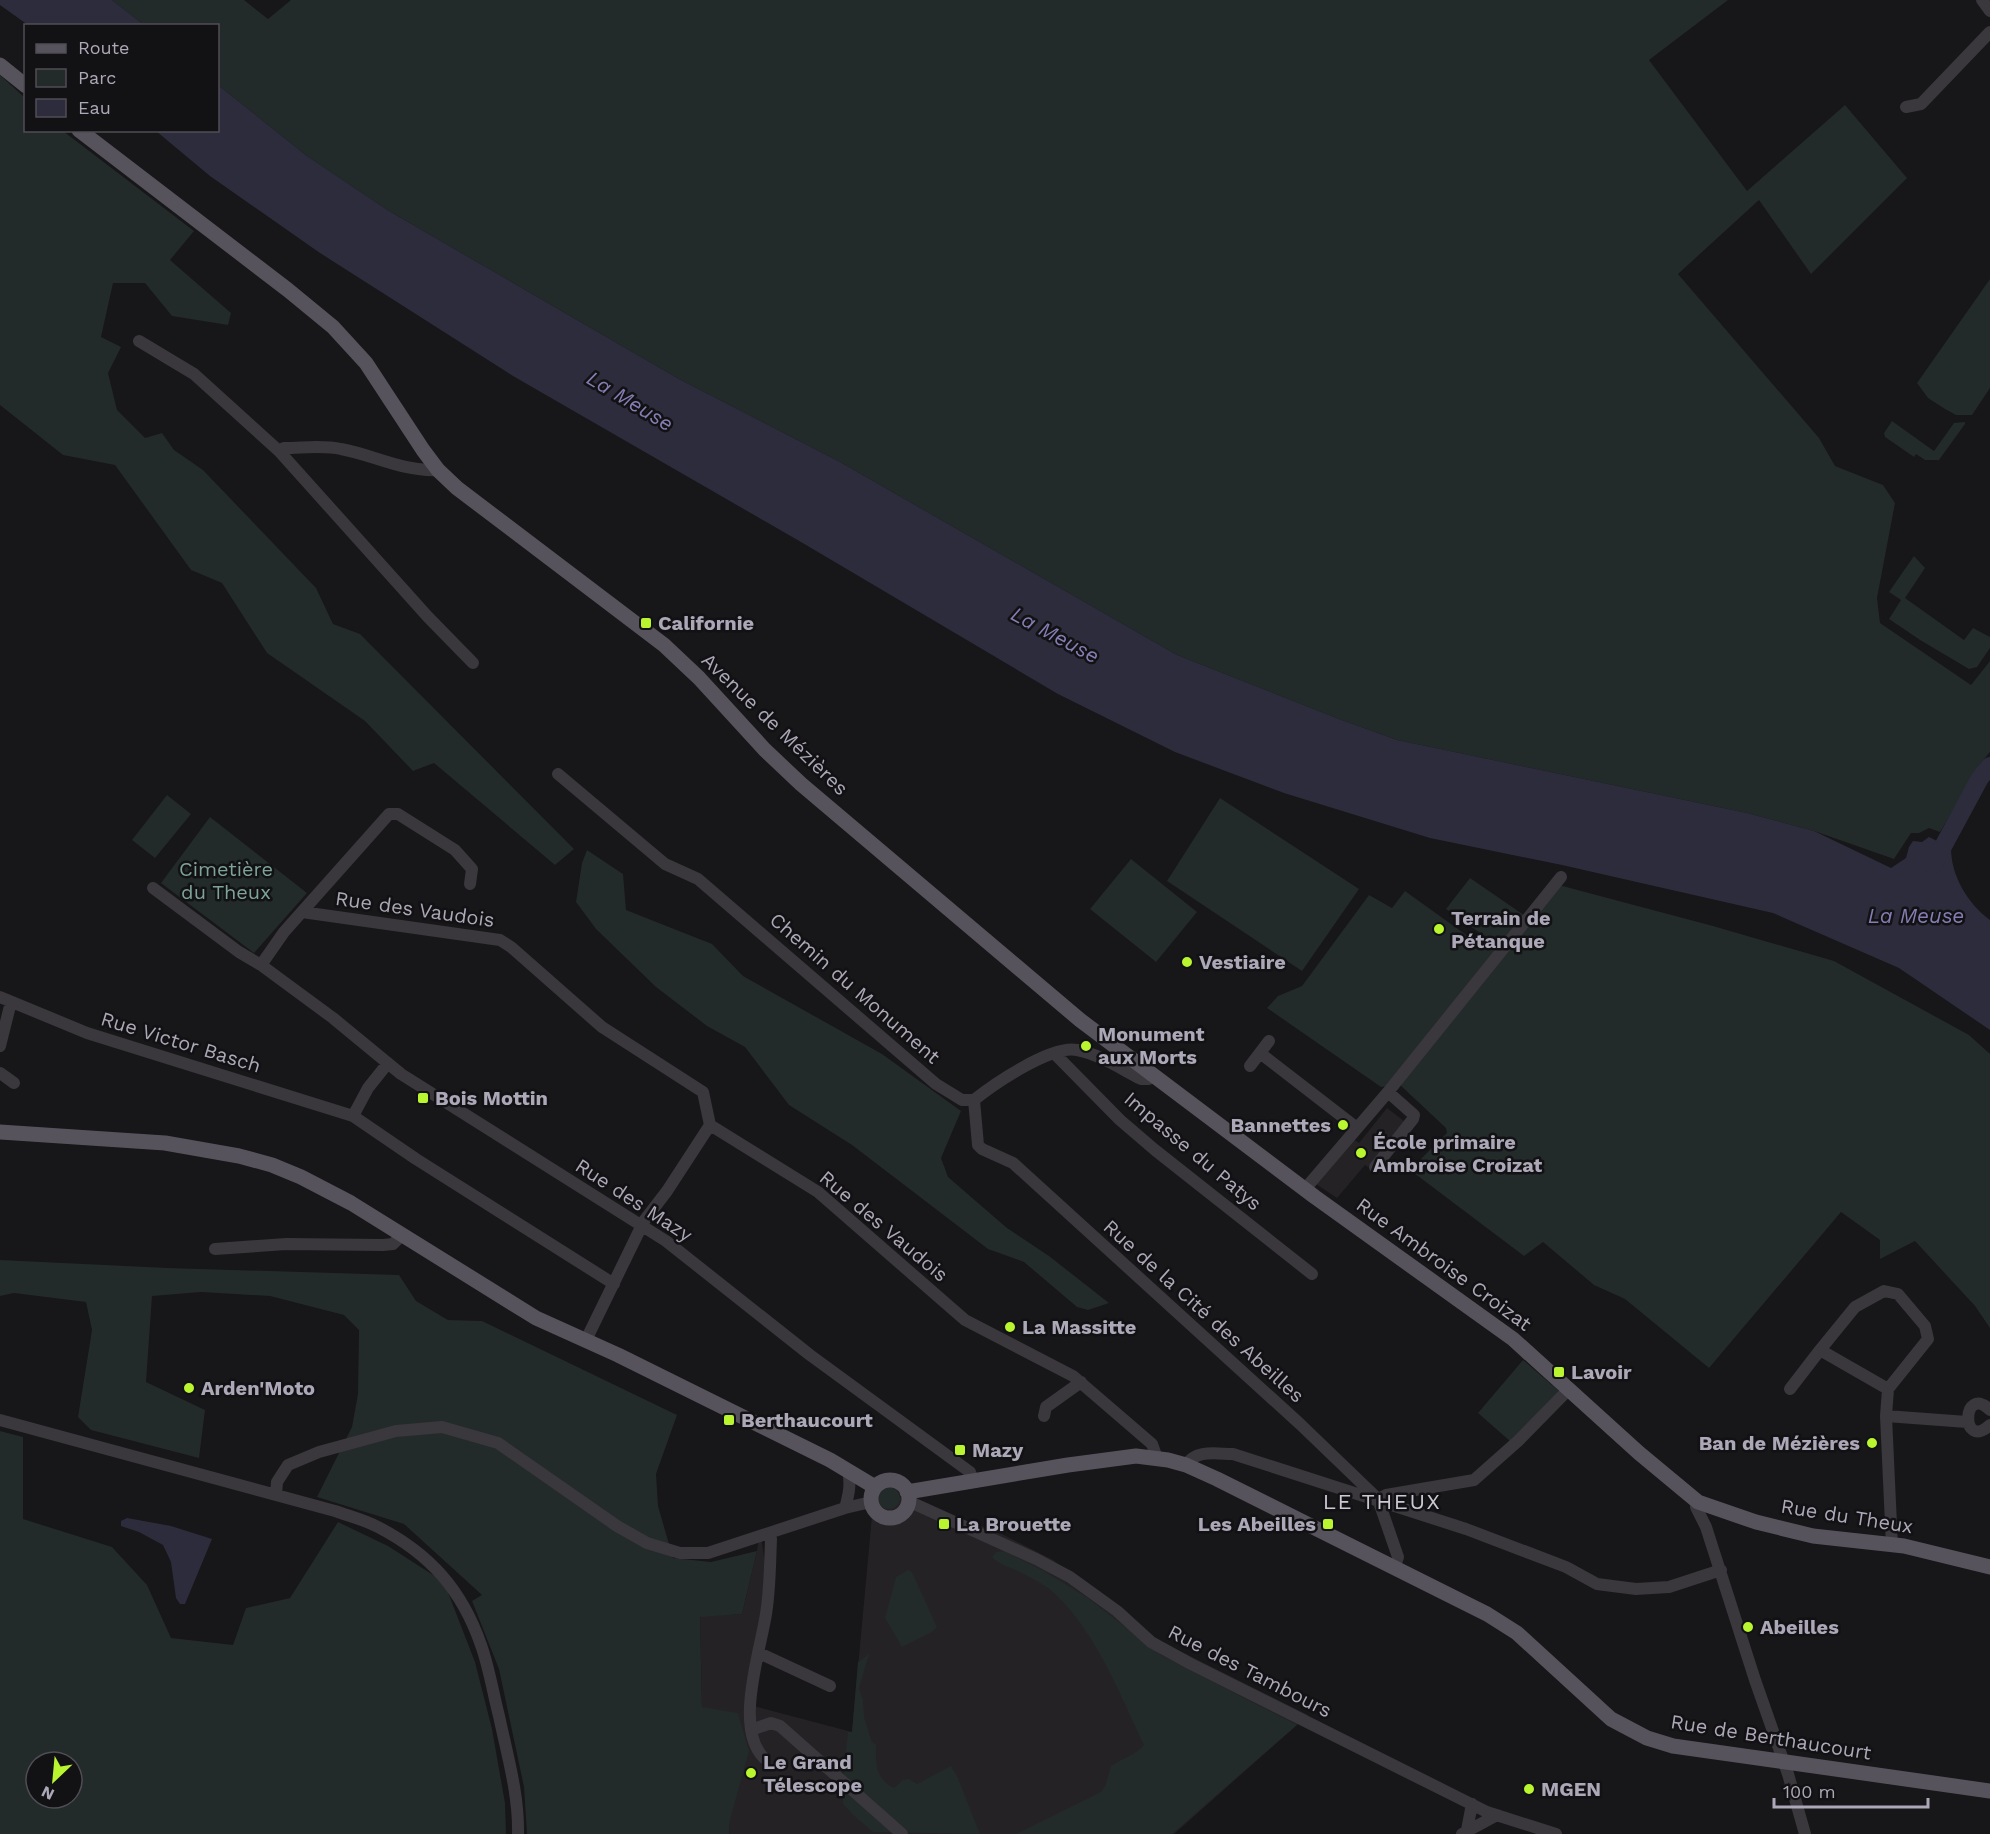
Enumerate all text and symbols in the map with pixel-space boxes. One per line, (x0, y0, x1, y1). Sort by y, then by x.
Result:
legend (24, 24, 219, 132)
text: Route (78, 37, 130, 58)
text: Parc (78, 67, 116, 88)
text: Eau (78, 97, 111, 118)
water label: La Meuse (583, 365, 678, 436)
water label: La Meuse (1007, 601, 1104, 668)
place label: Californie (658, 611, 754, 635)
marker: Californie (639, 616, 653, 630)
street label: Avenue de Mézières (697, 648, 853, 800)
park label: Cimetière du Theux (179, 857, 273, 904)
street label: Rue des Vaudois (334, 886, 496, 932)
water label: La Meuse (1868, 903, 1964, 928)
place label: Terrain de Pétanque (1451, 906, 1551, 953)
street label: Chemin du Monument (765, 908, 946, 1069)
marker: Terrain de Pétanque (1432, 922, 1446, 936)
place label: Vestiaire (1199, 950, 1286, 974)
marker: Vestiaire (1180, 955, 1194, 969)
street label: Rue Victor Basch (98, 1006, 264, 1078)
place label: Monument aux Morts (1098, 1022, 1205, 1069)
marker: Monument aux Morts (1079, 1039, 1093, 1053)
place label: Bois Mottin (435, 1086, 548, 1110)
street label: Impasse du Patys (1119, 1087, 1267, 1215)
marker: Bois Mottin (416, 1091, 430, 1105)
place label: Bannettes (1231, 1113, 1331, 1137)
marker: Bannettes (1336, 1118, 1350, 1132)
place label: École primaire Ambroise Croizat (1373, 1130, 1542, 1177)
marker: École primaire Ambroise Croizat (1354, 1146, 1368, 1160)
street label: Rue des Mazy (571, 1153, 698, 1247)
street label: Rue des Vaudois (815, 1165, 953, 1287)
street label: Rue Ambroise Croizat (1352, 1192, 1537, 1336)
street label: Rue de la Cité des Abeilles (1099, 1214, 1309, 1408)
place label: La Massitte (1022, 1315, 1136, 1339)
marker: La Massitte (1003, 1320, 1017, 1334)
place label: Lavoir (1571, 1360, 1632, 1384)
marker: Lavoir (1552, 1365, 1566, 1379)
place label: Arden'Moto (201, 1376, 315, 1400)
marker: Arden'Moto (182, 1381, 196, 1395)
place label: Berthaucourt (741, 1408, 873, 1432)
marker: Berthaucourt (722, 1413, 736, 1427)
place label: Ban de Mézières (1699, 1431, 1860, 1455)
marker: Ban de Mézières (1865, 1436, 1879, 1450)
place label: Mazy (972, 1438, 1024, 1462)
marker: Mazy (953, 1443, 967, 1457)
district label: LE THEUX (1323, 1489, 1441, 1514)
street label: Rue du Theux (1779, 1494, 1915, 1538)
place label: La Brouette (956, 1512, 1071, 1536)
place label: Les Abeilles (1198, 1512, 1316, 1536)
marker: La Brouette (937, 1517, 951, 1531)
marker: Les Abeilles (1321, 1517, 1335, 1531)
place label: Abeilles (1760, 1615, 1839, 1639)
street label: Rue des Tambours (1164, 1619, 1336, 1723)
marker: Abeilles (1741, 1620, 1755, 1634)
street label: Rue de Berthaucourt (1669, 1709, 1874, 1765)
north arrow (24, 1750, 84, 1810)
place label: Le Grand Télescope (763, 1750, 862, 1797)
marker: Le Grand Télescope (744, 1766, 758, 1780)
scale bar (1774, 1771, 1928, 1809)
place label: MGEN (1541, 1777, 1601, 1801)
text: 100 m (1783, 1781, 1836, 1802)
text: N (38, 1782, 57, 1804)
marker: MGEN (1522, 1782, 1536, 1796)

